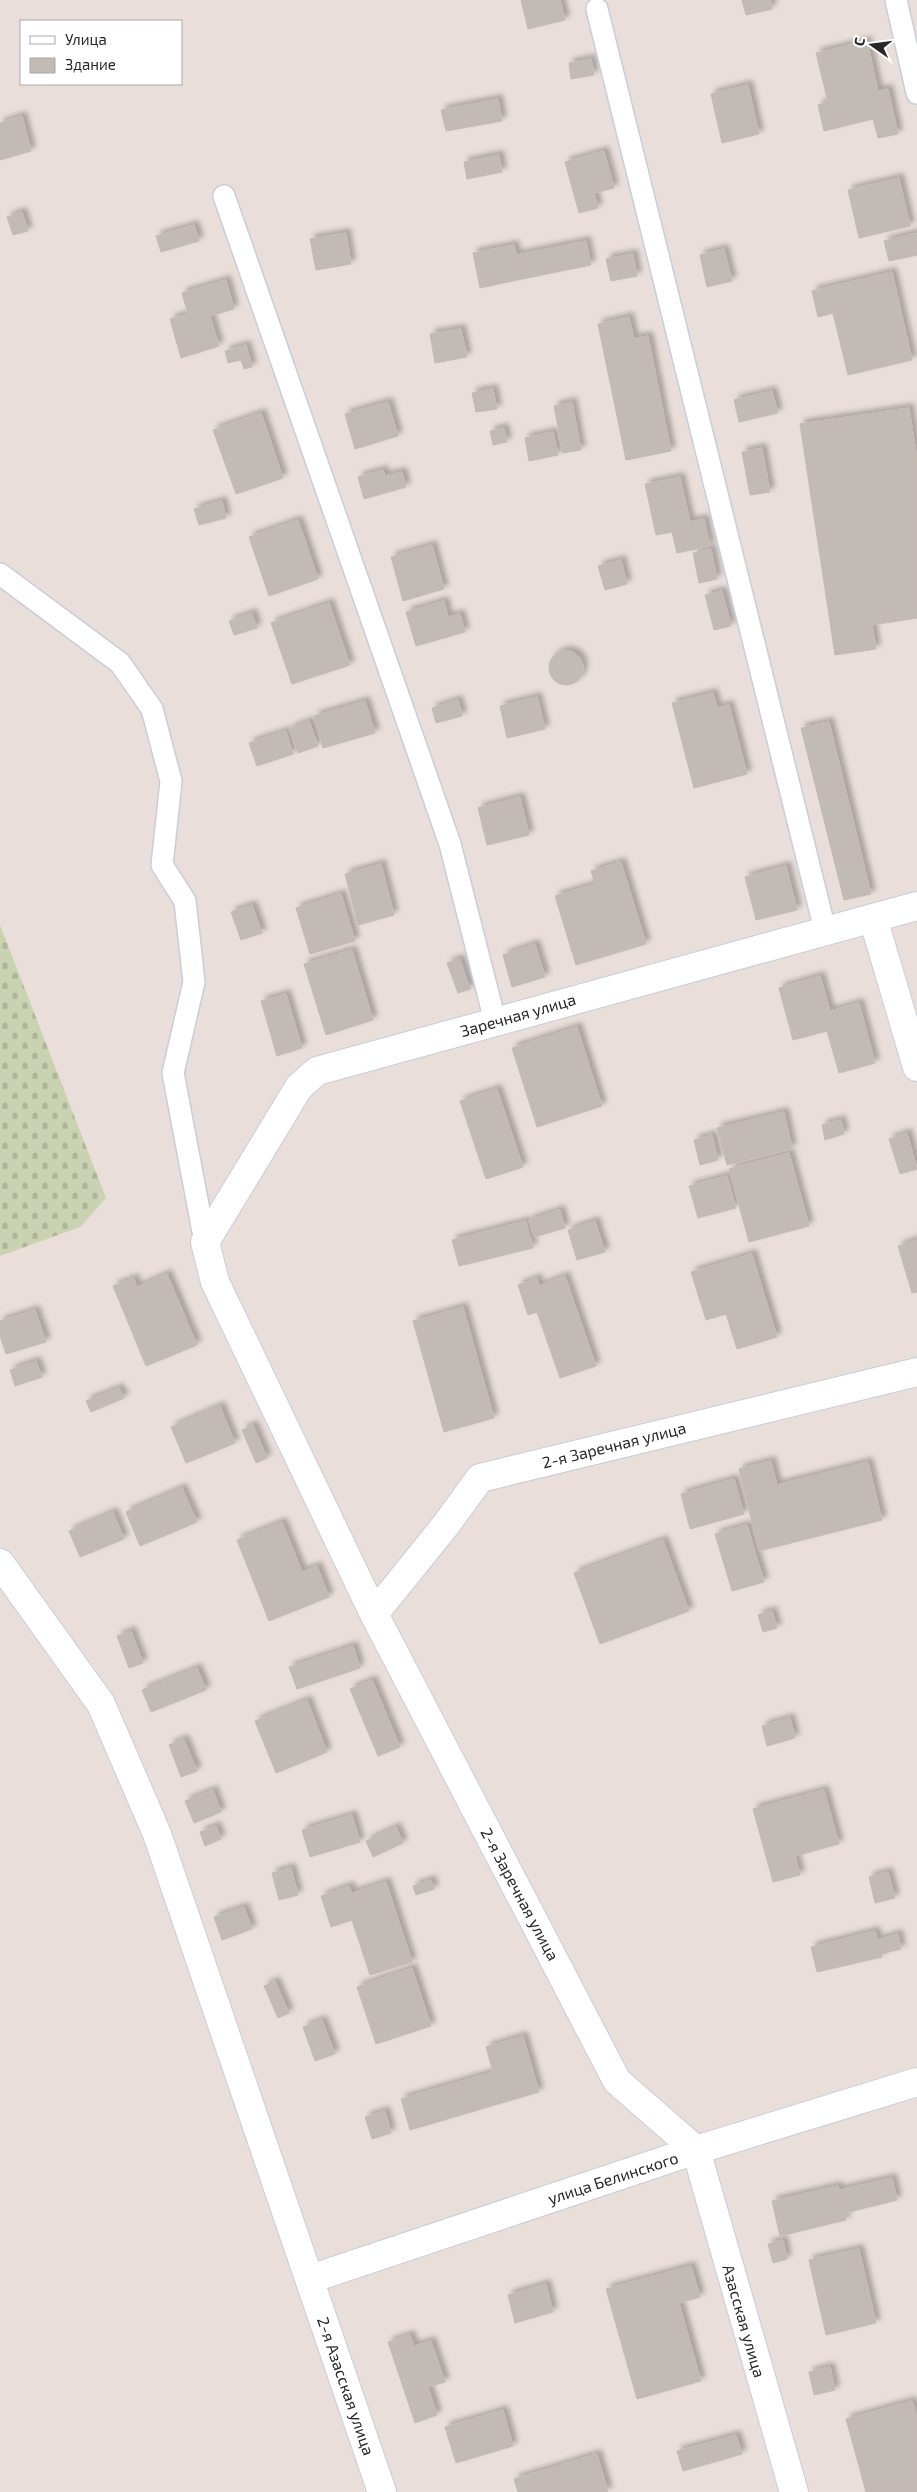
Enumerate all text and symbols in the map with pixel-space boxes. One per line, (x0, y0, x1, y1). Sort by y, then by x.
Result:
legend (20, 20, 182, 85)
north arrow (847, 20, 897, 70)
text: Улица (65, 30, 107, 48)
text: С (850, 36, 868, 48)
text: Здание (65, 55, 116, 73)
street label: Заречная улица (458, 989, 578, 1041)
street label: 2-я Заречная улица (540, 1417, 688, 1473)
street label: 2-я Заречная улица (477, 1824, 563, 1964)
street label: улица Белинского (545, 2147, 681, 2209)
street label: Азасская улица (718, 2262, 770, 2380)
street label: 2-я Азасская улица (313, 2314, 379, 2458)

